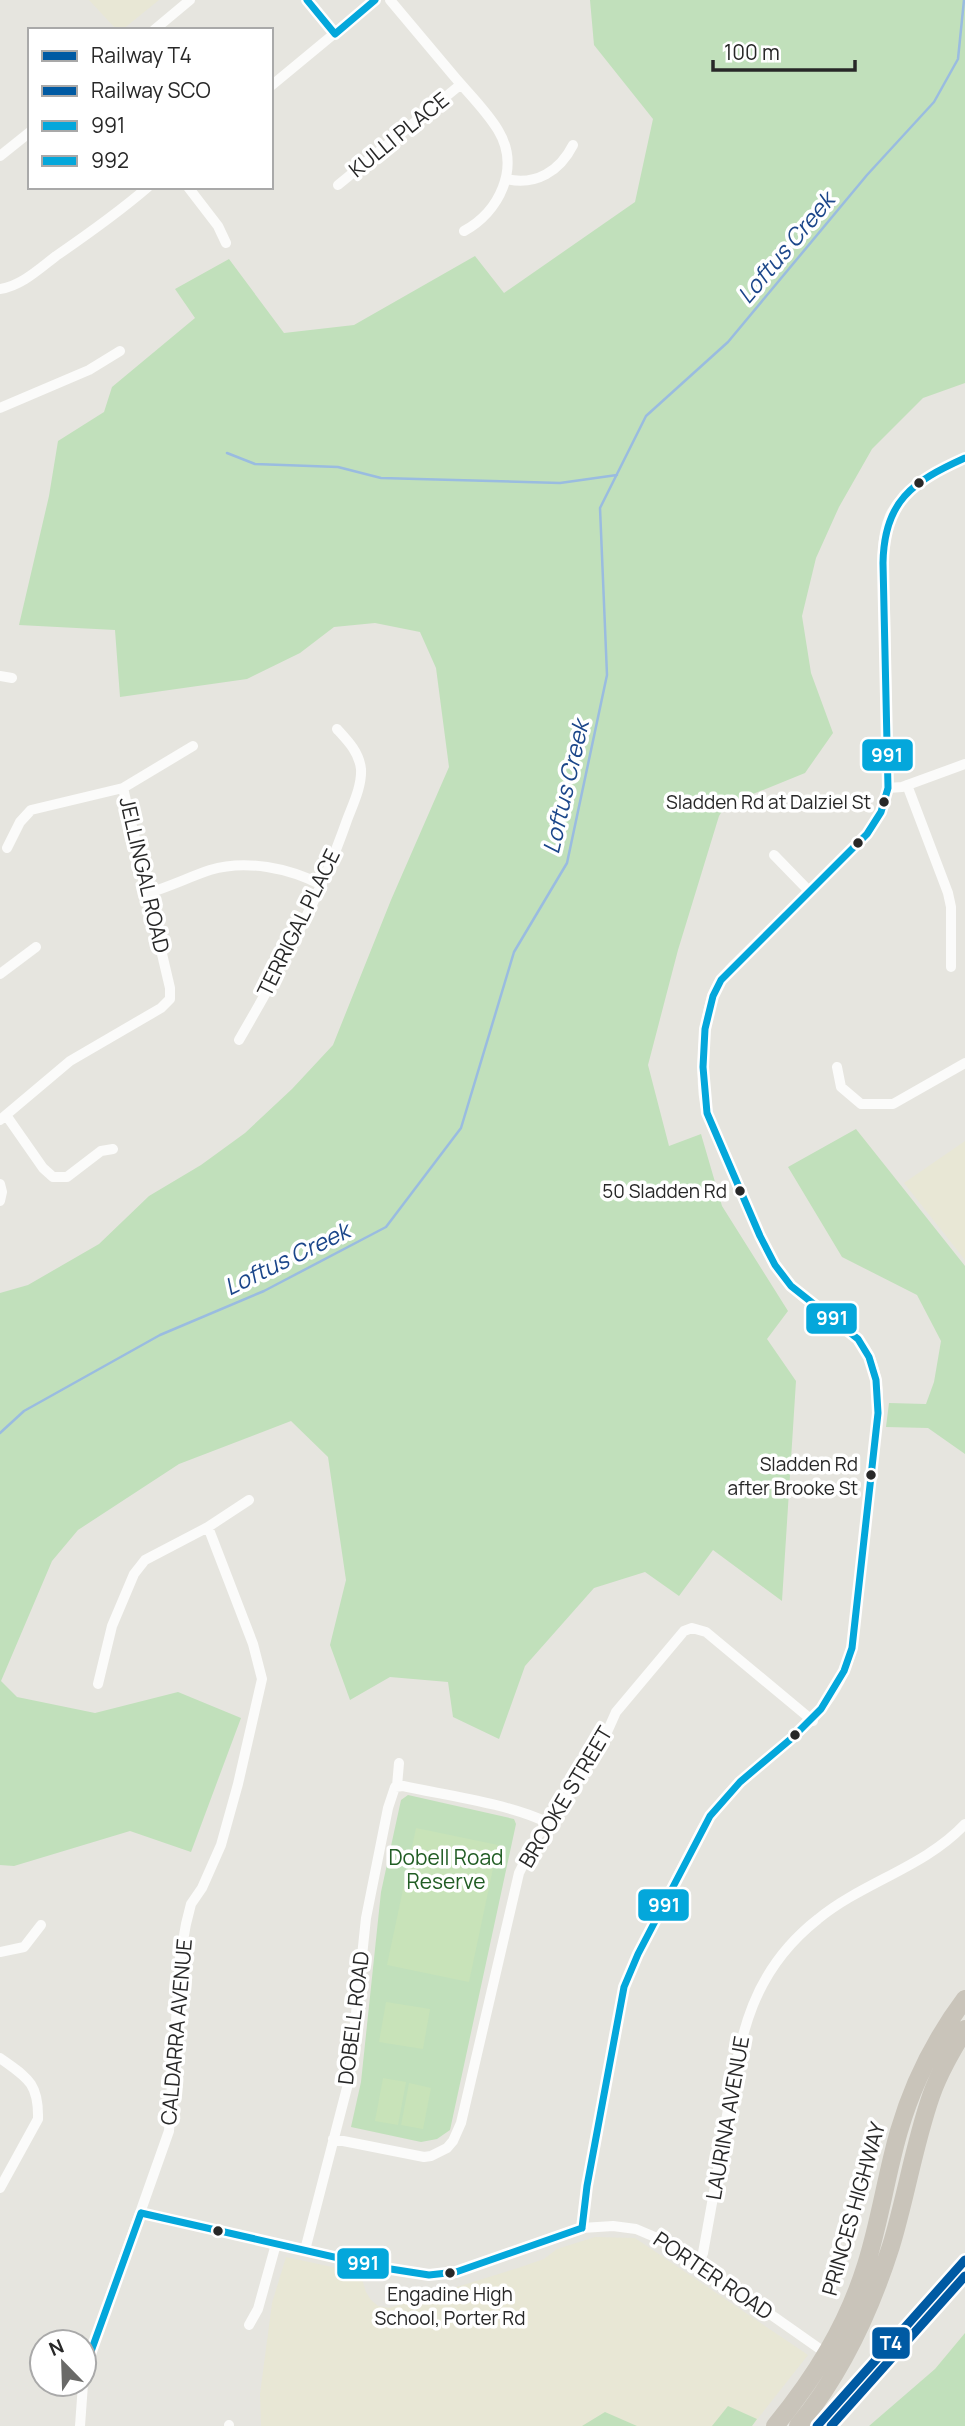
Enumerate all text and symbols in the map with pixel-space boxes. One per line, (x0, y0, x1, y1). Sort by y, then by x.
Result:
legend (28, 28, 273, 189)
scale bar (713, 28, 855, 72)
text: 100 m (724, 38, 780, 66)
text: Railway T4 (91, 41, 192, 69)
text: Railway SCO (91, 76, 211, 104)
street label: KULLI PLACE (343, 85, 454, 183)
text: 991 (91, 111, 125, 139)
text: 992 (91, 146, 129, 174)
water label: Loftus Creek (729, 182, 843, 310)
unlabelled marker (912, 476, 926, 490)
water label: Loftus Creek (534, 713, 597, 857)
line badge: 991 (861, 738, 914, 772)
text: 991 (871, 742, 903, 768)
place label: Sladden Rd at Dalziel St (666, 789, 871, 815)
street label: JELLINGAL ROAD (113, 794, 177, 956)
marker: Sladden Rd at Dalziel St (877, 795, 891, 809)
unlabelled marker (851, 836, 865, 850)
street label: TERRIGAL PLACE (250, 844, 346, 1001)
place label: 50 Sladden Rd (602, 1178, 727, 1204)
marker: 50 Sladden Rd (733, 1184, 747, 1198)
water label: Loftus Creek (218, 1212, 358, 1302)
line badge: 991 (805, 1302, 858, 1335)
text: 991 (816, 1305, 848, 1331)
place label: Sladden Rd after Brooke St (727, 1451, 858, 1501)
marker: Sladden Rd after Brooke St (864, 1468, 878, 1482)
street label: BROOKE STREET (512, 1720, 619, 1872)
unlabelled marker (788, 1728, 802, 1742)
park label: Dobell Road Reserve (388, 1843, 504, 1895)
line badge: 991 (637, 1888, 690, 1922)
text: 991 (648, 1892, 680, 1918)
street label: CALDARRA AVENUE (154, 1937, 198, 2126)
street label: DOBELL ROAD (331, 1950, 375, 2086)
street label: LAURINA AVENUE (699, 2034, 755, 2202)
street label: PRINCES HIGHWAY (815, 2118, 891, 2299)
unlabelled marker (211, 2224, 225, 2238)
street label: PORTER ROAD (648, 2225, 779, 2325)
line badge: 991 (336, 2247, 390, 2280)
text: 991 (347, 2250, 379, 2276)
marker: Engadine High School, Porter Rd (443, 2266, 457, 2280)
place label: Engadine High School, Porter Rd (375, 2281, 526, 2331)
line badge: T4 (871, 2326, 911, 2360)
north arrow (28, 2328, 98, 2398)
text: T4 (880, 2330, 902, 2356)
text: N (45, 2333, 68, 2362)

